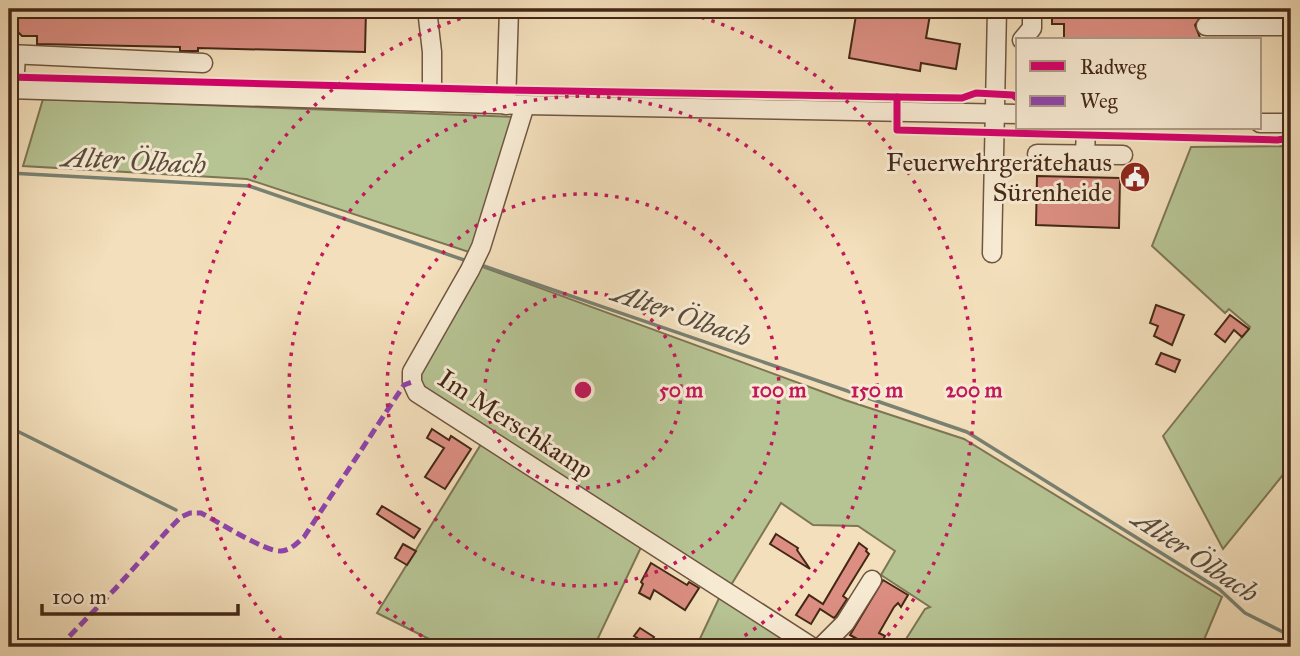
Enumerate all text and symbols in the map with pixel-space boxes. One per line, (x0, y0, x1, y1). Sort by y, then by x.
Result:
legend (1016, 38, 1262, 130)
text: Radweg (1080, 54, 1146, 80)
text: Weg (1080, 88, 1118, 114)
water label: Alter Ölbach (58, 139, 207, 182)
place label: Feuerwehrgerätehaus Sürenheide (886, 146, 1112, 208)
public building icon: Feuerwehrgerätehaus Sürenheide (1118, 160, 1152, 194)
water label: Alter Ölbach (605, 273, 756, 355)
street label: Im Merschkamp (432, 362, 600, 486)
text: 50 m (659, 377, 703, 403)
text: 100 m (752, 377, 807, 403)
text: 150 m (851, 377, 903, 403)
text: 200 m (946, 377, 1003, 403)
centre of rings (571, 378, 595, 402)
water label: Alter Ölbach (1124, 499, 1266, 610)
scale bar (42, 572, 238, 616)
text: 100 m (52, 584, 107, 610)

